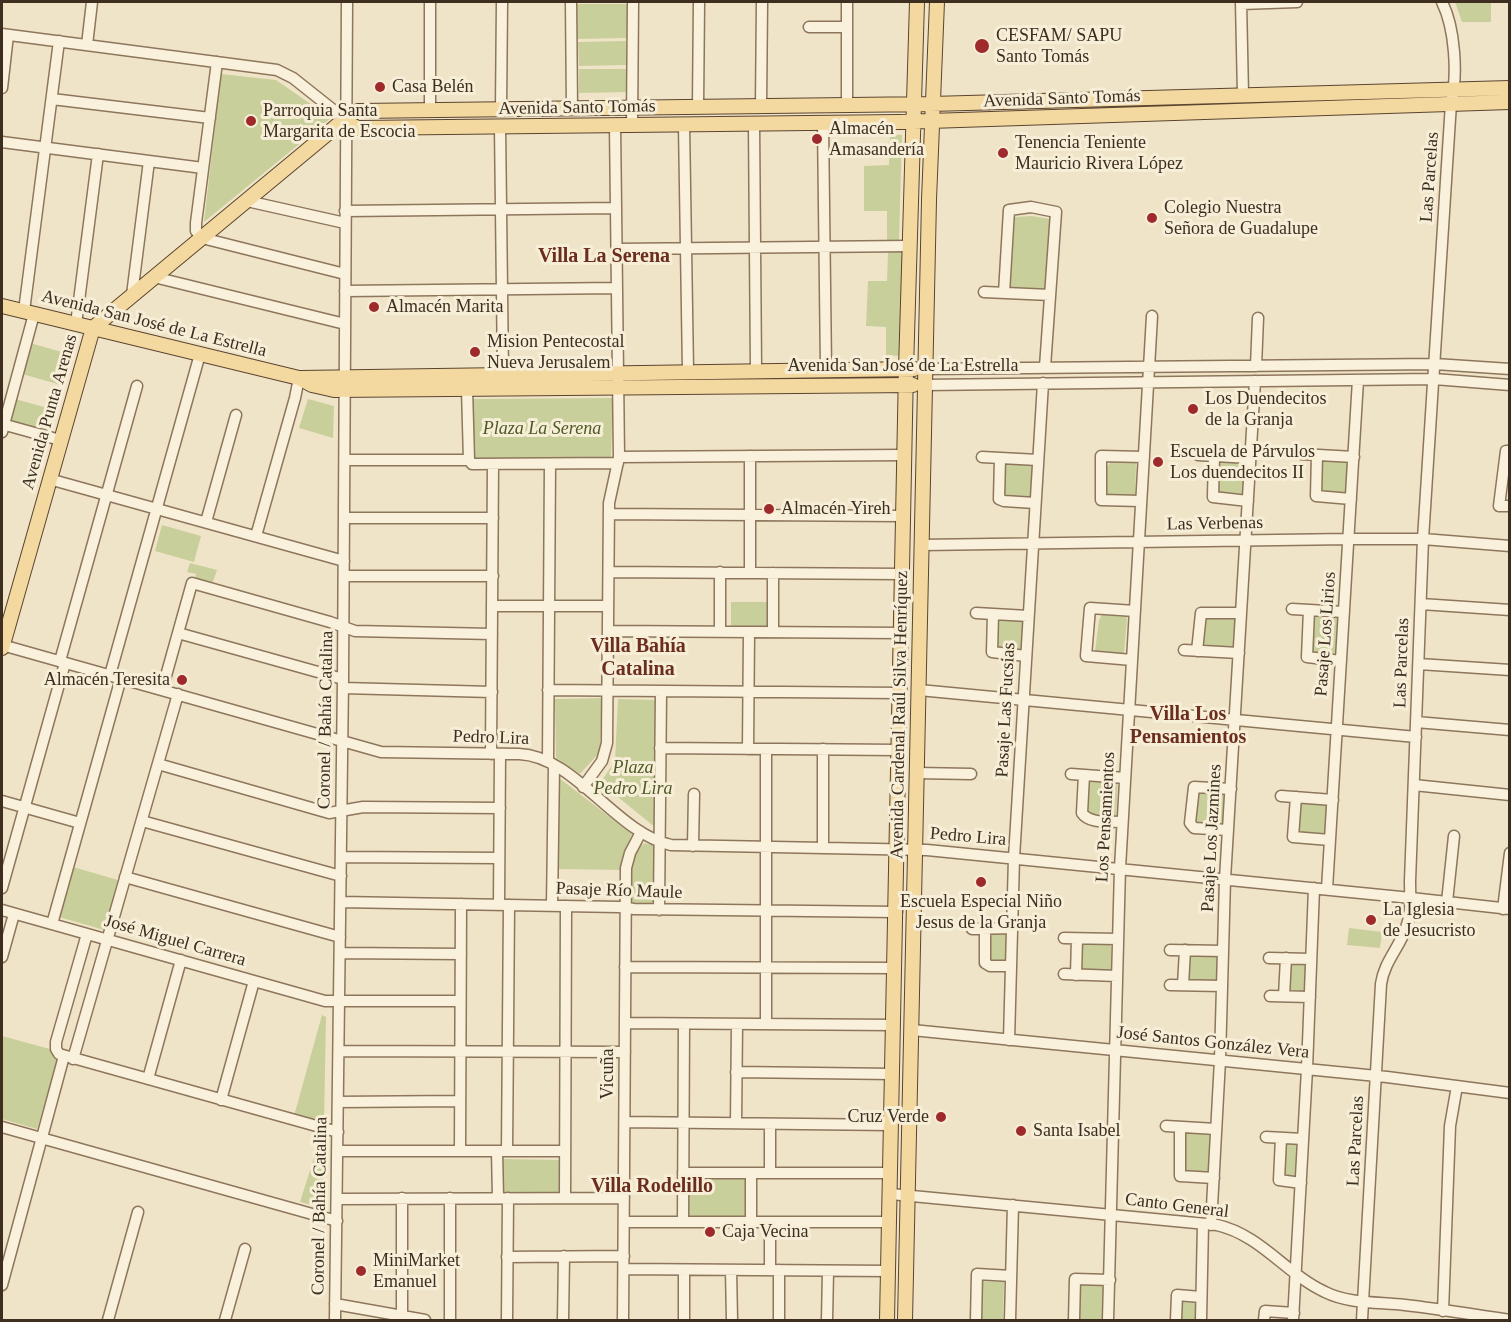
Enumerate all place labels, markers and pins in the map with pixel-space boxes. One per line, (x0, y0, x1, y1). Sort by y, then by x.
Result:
place label: CESFAM/ SAPU Santo Tomás (996, 25, 1122, 68)
marker: CESFAM/ SAPU Santo Tomás (973, 37, 991, 55)
place label: Casa Belén (392, 76, 473, 98)
marker: Casa Belén (373, 80, 387, 94)
place label: Parroquia Santa Margarita de Escocia (263, 100, 416, 142)
marker: Parroquia Santa Margarita de Escocia (244, 114, 258, 128)
place label: Almacén Amasandería (829, 118, 924, 160)
marker: Almacén Amasandería (810, 132, 824, 146)
place label: Tenencia Teniente Mauricio Rivera López (1015, 132, 1183, 174)
marker: Tenencia Teniente Mauricio Rivera López (996, 146, 1010, 160)
place label: Colegio Nuestra Señora de Guadalupe (1164, 197, 1318, 240)
marker: Colegio Nuestra Señora de Guadalupe (1145, 211, 1159, 225)
place label: Almacén Marita (386, 296, 503, 318)
marker: Almacén Marita (367, 300, 381, 314)
place label: Mision Pentecostal Nueva Jerusalem (487, 331, 624, 374)
marker: Mision Pentecostal Nueva Jerusalem (468, 345, 482, 359)
place label: Los Duendecitos de la Granja (1205, 388, 1326, 430)
marker: Los Duendecitos de la Granja (1186, 402, 1200, 416)
place label: Escuela de Párvulos Los duendecitos II (1170, 441, 1315, 484)
marker: Escuela de Párvulos Los duendecitos II (1151, 455, 1165, 469)
place label: Almacén Yireh (781, 498, 890, 520)
marker: Almacén Yireh (762, 502, 776, 516)
place label: Almacén Teresita (44, 669, 170, 691)
marker: Almacén Teresita (175, 673, 189, 687)
marker: Escuela Especial Niño Jesus de la Granja (974, 875, 988, 889)
place label: Escuela Especial Niño Jesus de la Granja (900, 891, 1062, 934)
place label: La Iglesia de Jesucristo (1383, 899, 1475, 942)
marker: La Iglesia de Jesucristo (1364, 913, 1378, 927)
place label: Cruz Verde (848, 1106, 929, 1128)
marker: Cruz Verde (934, 1110, 948, 1124)
place label: Santa Isabel (1033, 1120, 1120, 1142)
marker: Santa Isabel (1014, 1124, 1028, 1138)
place label: Caja Vecina (722, 1221, 808, 1243)
marker: Caja Vecina (703, 1225, 717, 1239)
place label: MiniMarket Emanuel (373, 1250, 460, 1292)
marker: MiniMarket Emanuel (354, 1264, 368, 1278)

